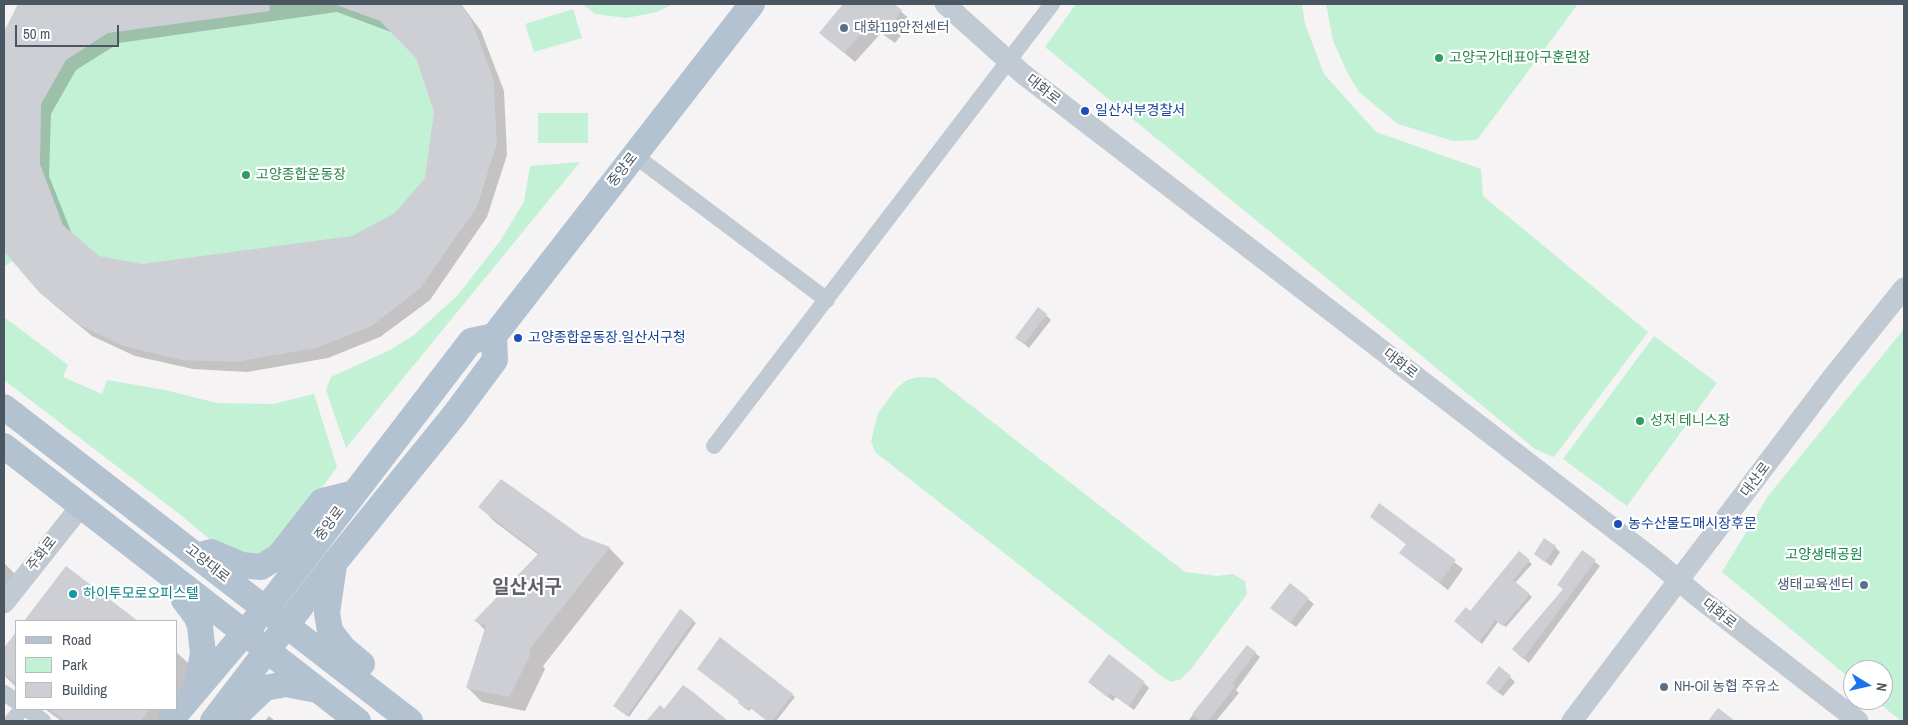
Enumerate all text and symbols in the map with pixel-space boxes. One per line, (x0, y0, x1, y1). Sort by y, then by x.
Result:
scale bar (18, 15, 121, 47)
place label: 대화119안전센터 (854, 20, 950, 36)
marker: 대화119안전센터 (838, 22, 850, 34)
text: 50 m (23, 23, 50, 44)
place label: 고양국가대표야구훈련장 (1449, 50, 1591, 66)
marker: 고양국가대표야구훈련장 (1433, 52, 1445, 64)
street label: 대화로 (1023, 71, 1063, 109)
place label: 일산서부경찰서 (1095, 103, 1185, 119)
marker: 일산서부경찰서 (1079, 105, 1091, 117)
street label: 중앙로 (604, 150, 642, 190)
place label: 고양종합운동장 (256, 167, 346, 183)
marker: 고양종합운동장 (240, 169, 252, 181)
place label: 고양종합운동장.일산서구청 (528, 330, 686, 346)
marker: 고양종합운동장.일산서구청 (512, 332, 524, 344)
street label: 대화로 (1380, 345, 1420, 383)
place label: 성저 테니스장 (1650, 413, 1730, 429)
marker: 성저 테니스장 (1634, 415, 1646, 427)
street label: 대산로 (1738, 460, 1774, 500)
street label: 중앙로 (312, 504, 348, 544)
place label: 농수산물도매시장후문 (1628, 516, 1757, 532)
marker: 농수산물도매시장후문 (1612, 518, 1624, 530)
street label: 주화로 (23, 534, 61, 574)
street label: 고양대로 (182, 542, 232, 586)
park label: 고양생태공원 (1785, 547, 1863, 563)
district label: 일산서구 (492, 577, 562, 599)
place label: 생태교육센터 (1777, 577, 1854, 593)
marker: 생태교육센터 (1858, 579, 1870, 591)
place label: 하이투모로오피스텔 (83, 586, 199, 602)
marker: 하이투모로오피스텔 (67, 588, 79, 600)
street label: 대화로 (1699, 595, 1739, 633)
legend (15, 620, 178, 710)
text: Road (62, 629, 91, 650)
text: Park (62, 654, 87, 675)
north arrow (1843, 660, 1893, 710)
text: Building (62, 679, 107, 700)
place label: NH-Oil 농협 주유소 (1674, 679, 1780, 695)
marker: NH-Oil 농협 주유소 (1658, 681, 1670, 693)
text: N (1872, 682, 1891, 693)

